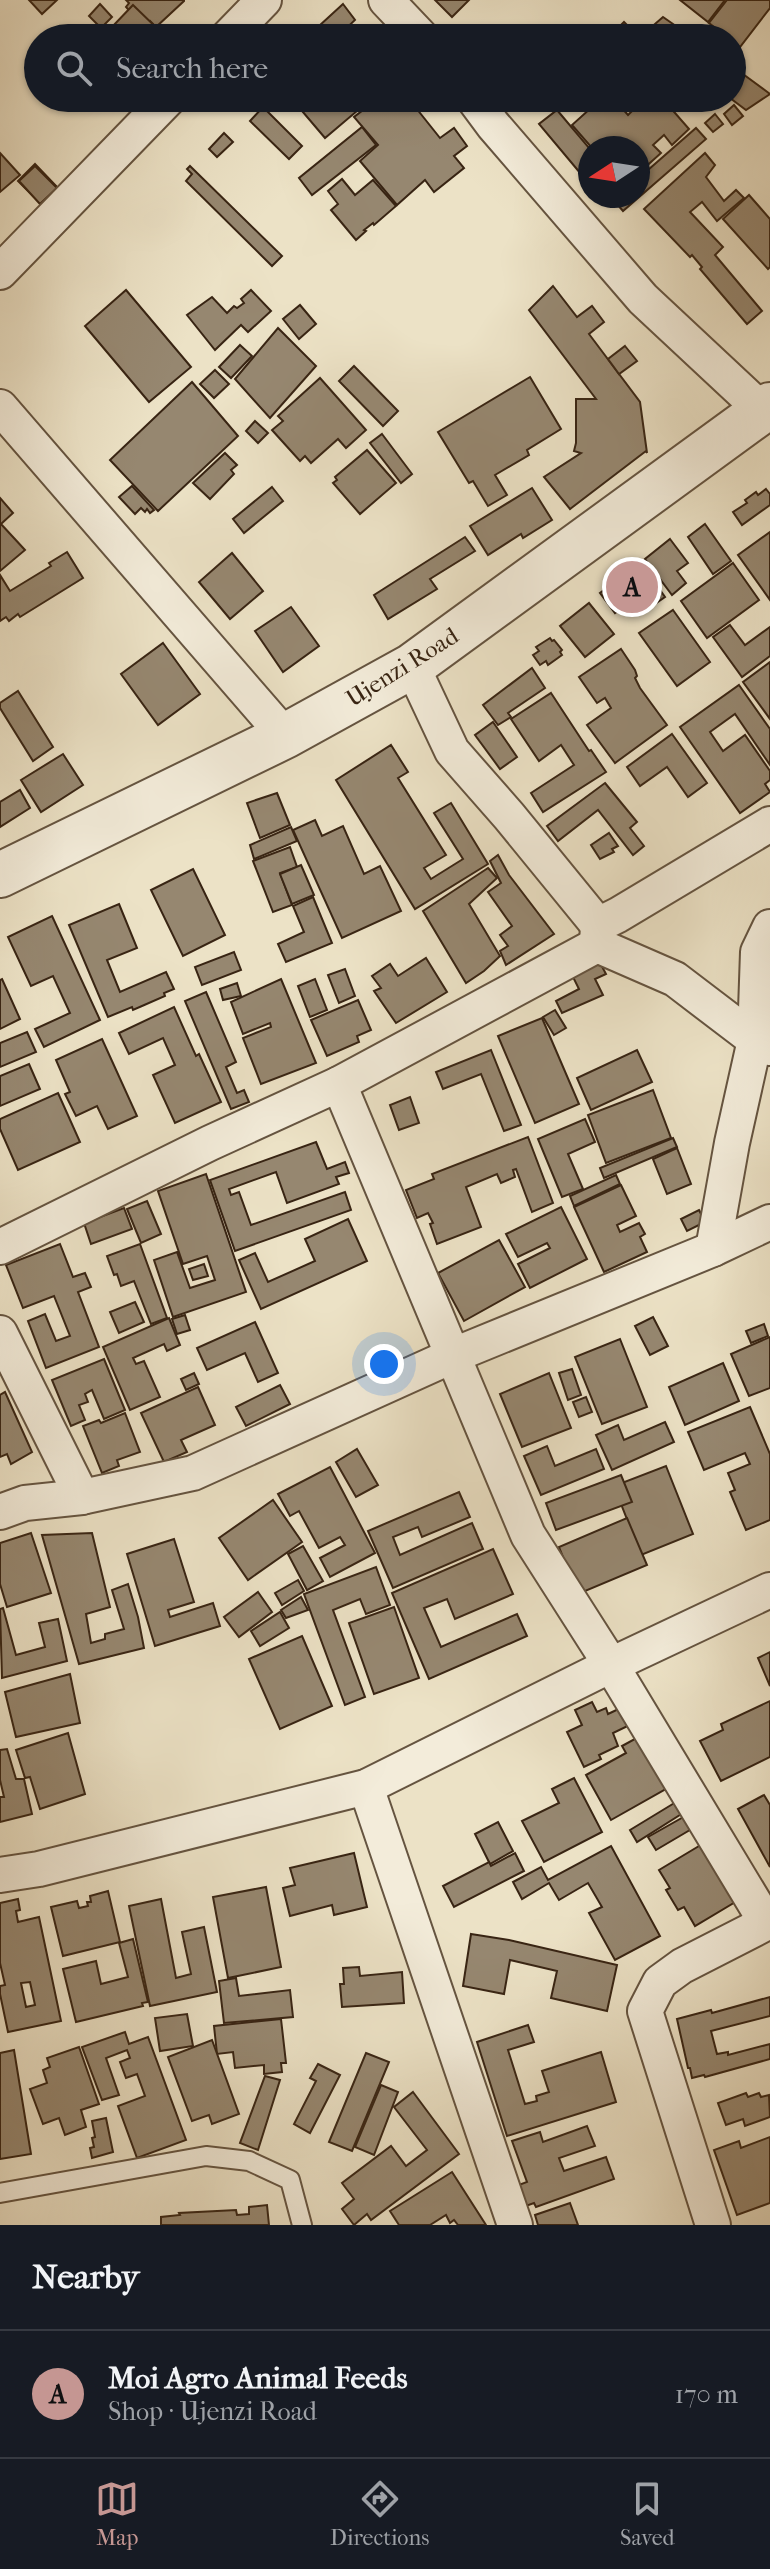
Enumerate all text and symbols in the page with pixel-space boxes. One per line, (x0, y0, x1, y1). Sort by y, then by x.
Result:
search box (24, 24, 746, 112)
icon: search (52, 46, 96, 90)
text: Search here (116, 51, 268, 86)
north arrow (578, 136, 650, 208)
pin: A (606, 557, 658, 617)
street label: Ujenzi Road (341, 621, 464, 712)
your location (364, 1344, 404, 1384)
text: Nearby (32, 2257, 139, 2297)
text: Moi Agro Animal Feeds (108, 2361, 408, 2396)
text: A (50, 2379, 66, 2410)
text: 170 m (675, 2379, 738, 2410)
text: Shop · Ujenzi Road (108, 2396, 317, 2427)
tab: Map (95, 2477, 139, 2551)
tab: Directions (330, 2477, 429, 2551)
tab: Saved (620, 2477, 675, 2551)

